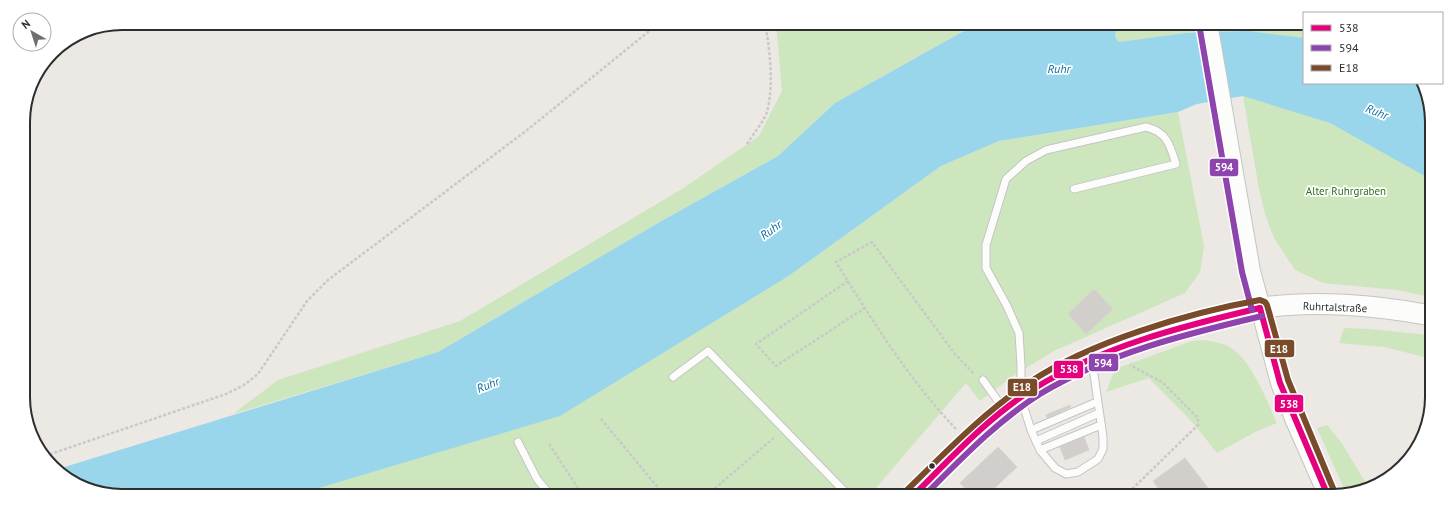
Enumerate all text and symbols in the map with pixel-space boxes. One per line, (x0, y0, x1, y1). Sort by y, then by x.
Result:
north arrow (12, 12, 52, 52)
legend (1303, 12, 1443, 84)
text: N (18, 17, 33, 32)
text: 538 (1339, 20, 1359, 35)
text: 594 (1339, 40, 1359, 55)
text: E18 (1339, 60, 1359, 75)
water label: Ruhr (1048, 61, 1072, 76)
water label: Ruhr (1364, 100, 1392, 123)
line badge: 594 (1209, 158, 1239, 177)
text: 594 (1215, 160, 1234, 174)
park label: Alter Ruhrgraben (1306, 184, 1386, 198)
water label: Ruhr (757, 216, 785, 242)
street label: Ruhrtalstraße (1303, 299, 1368, 315)
line badge: E18 (1264, 339, 1295, 358)
text: E18 (1270, 342, 1288, 356)
line badge: 594 (1088, 353, 1119, 372)
text: 594 (1094, 356, 1113, 370)
line badge: 538 (1053, 360, 1084, 379)
text: 538 (1060, 362, 1078, 376)
water label: Ruhr (474, 373, 502, 396)
line badge: E18 (1007, 378, 1038, 397)
text: E18 (1013, 380, 1031, 394)
line badge: 538 (1274, 394, 1304, 413)
text: 538 (1280, 397, 1298, 411)
unlabelled marker (927, 461, 937, 471)

